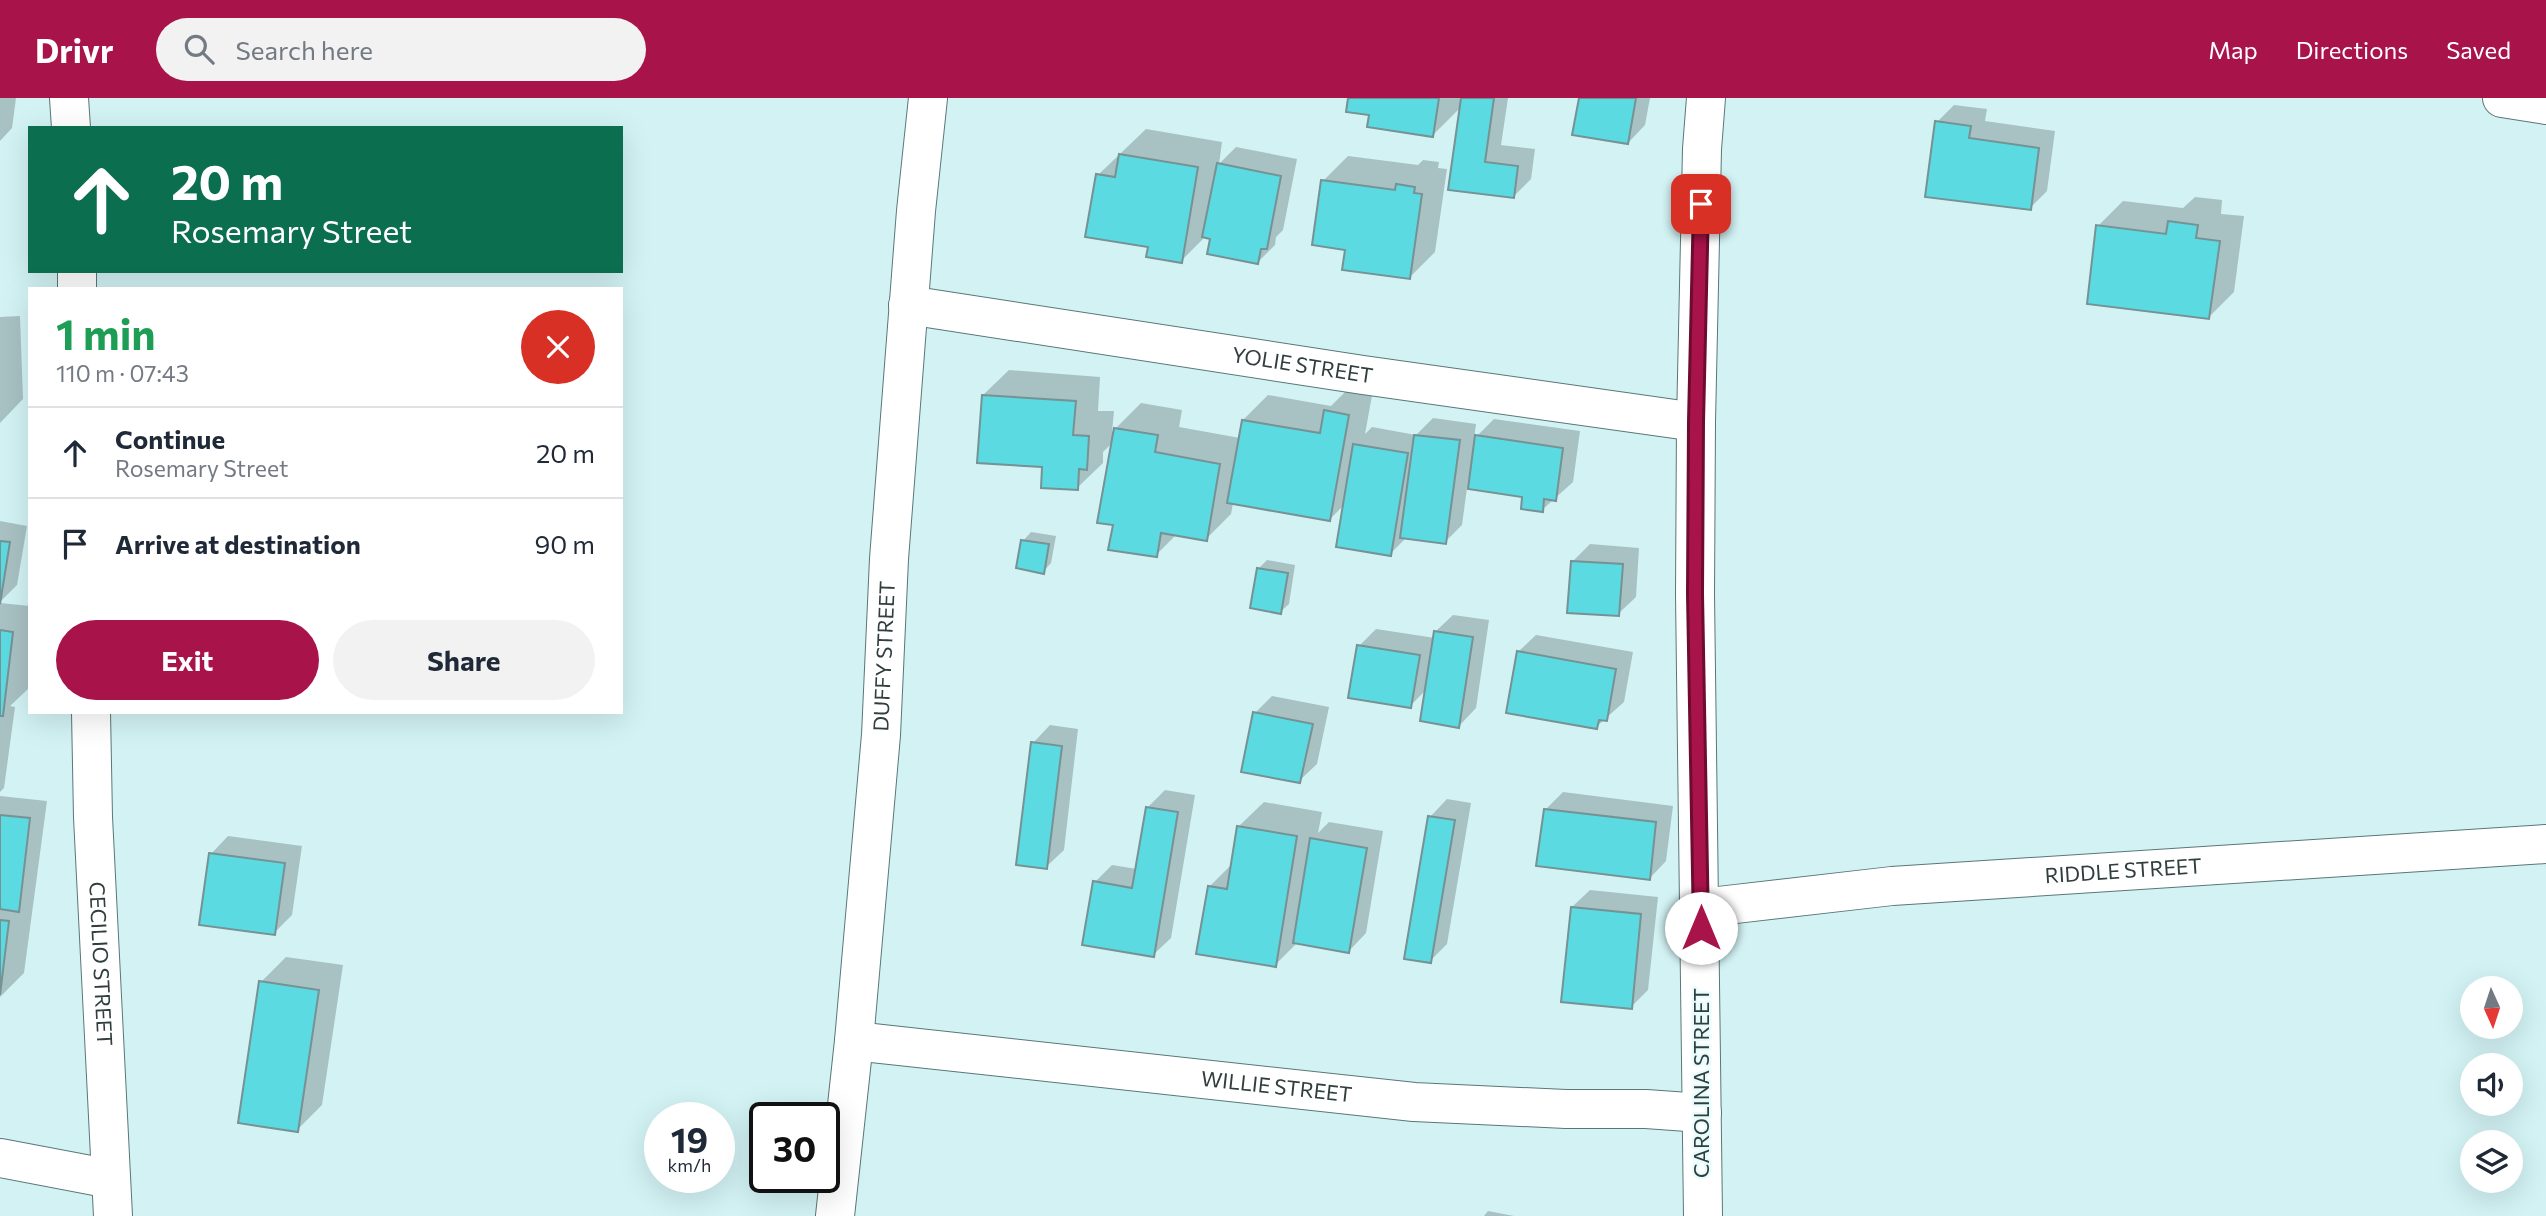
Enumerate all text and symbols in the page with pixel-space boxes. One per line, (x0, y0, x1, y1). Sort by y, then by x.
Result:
search box (156, 18, 646, 81)
text: Drivr (35, 29, 114, 70)
icon: search (180, 30, 218, 68)
text: Search here (236, 34, 373, 65)
text: Map (2208, 35, 2258, 64)
text: Directions (2296, 35, 2408, 64)
text: Saved (2446, 35, 2511, 64)
text: 20 m (171, 150, 283, 210)
icon: ahead (56, 154, 147, 245)
pin (1671, 174, 1731, 234)
icon: arrive (1682, 185, 1720, 223)
text: Rosemary Street (171, 210, 412, 250)
text: 1 min (56, 307, 156, 359)
button: close (521, 310, 595, 384)
street label: YOLIE STREET (1230, 341, 1375, 387)
text: 110 m · 07:43 (56, 359, 189, 387)
text: Continue (115, 423, 225, 454)
icon: ahead (56, 434, 94, 472)
text: 20 m (536, 437, 595, 468)
text: Rosemary Street (115, 454, 288, 482)
icon: arrive (56, 525, 94, 563)
text: Arrive at destination (115, 528, 361, 559)
text: 90 m (535, 528, 595, 559)
street label: DUFFY STREET (867, 580, 899, 732)
button: Exit (56, 620, 319, 700)
button: Share (333, 620, 595, 700)
street label: RIDDLE STREET (2044, 852, 2203, 887)
street label: CECILIO STREET (85, 881, 118, 1046)
position arrow (1664, 891, 1738, 965)
north arrow (2460, 976, 2524, 1040)
map controls (2460, 976, 2523, 1193)
street label: CAROLINA STREET (1688, 988, 1713, 1178)
button: sound (2460, 1053, 2523, 1116)
street label: WILLIE STREET (1200, 1065, 1353, 1106)
speed limit sign: 30 (749, 1102, 840, 1193)
text: 19 (671, 1117, 708, 1160)
button: layers (2460, 1130, 2523, 1193)
text: km/h (668, 1154, 711, 1176)

